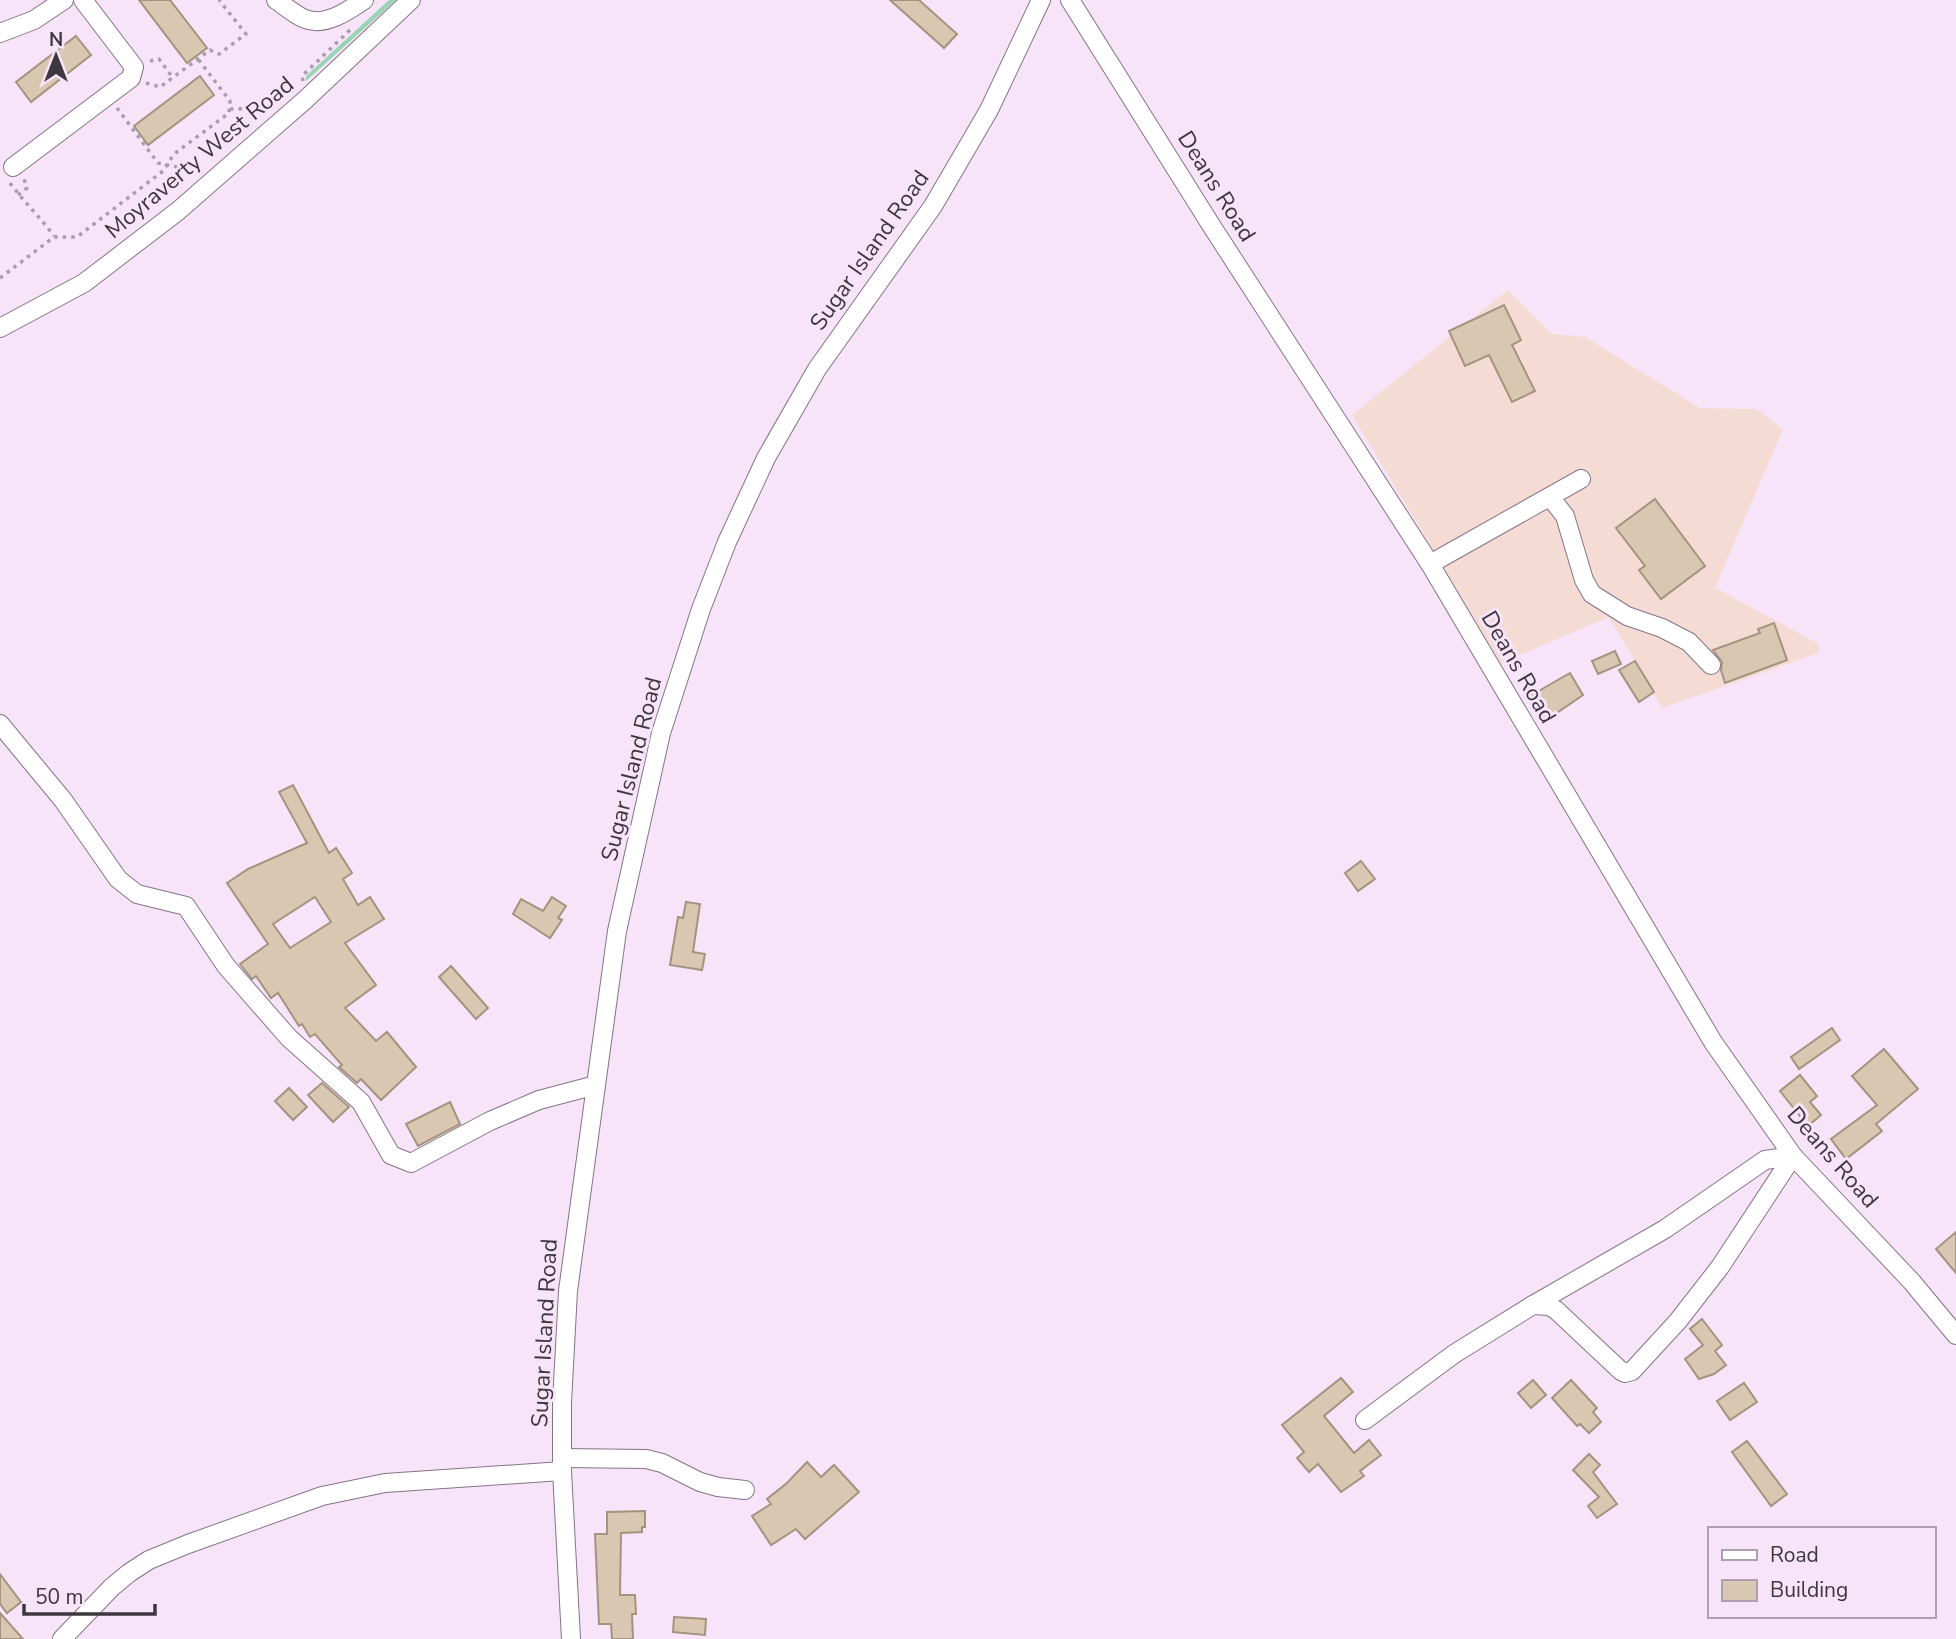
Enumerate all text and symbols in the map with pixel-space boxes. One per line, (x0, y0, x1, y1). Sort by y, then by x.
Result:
north arrow (21, 21, 91, 91)
text: N (49, 27, 63, 53)
street label: Moyraverty West Road (98, 69, 300, 246)
street label: Deans Road (1170, 125, 1263, 248)
street label: Sugar Island Road (803, 164, 936, 336)
street label: Deans Road (1474, 605, 1563, 729)
street label: Sugar Island Road (594, 674, 669, 864)
street label: Deans Road (1780, 1100, 1885, 1215)
street label: Sugar Island Road (524, 1238, 565, 1428)
legend (1708, 1527, 1935, 1618)
text: Road (1770, 1541, 1819, 1569)
scale bar (24, 1572, 156, 1616)
text: Building (1770, 1576, 1848, 1604)
text: 50 m (35, 1583, 84, 1611)

